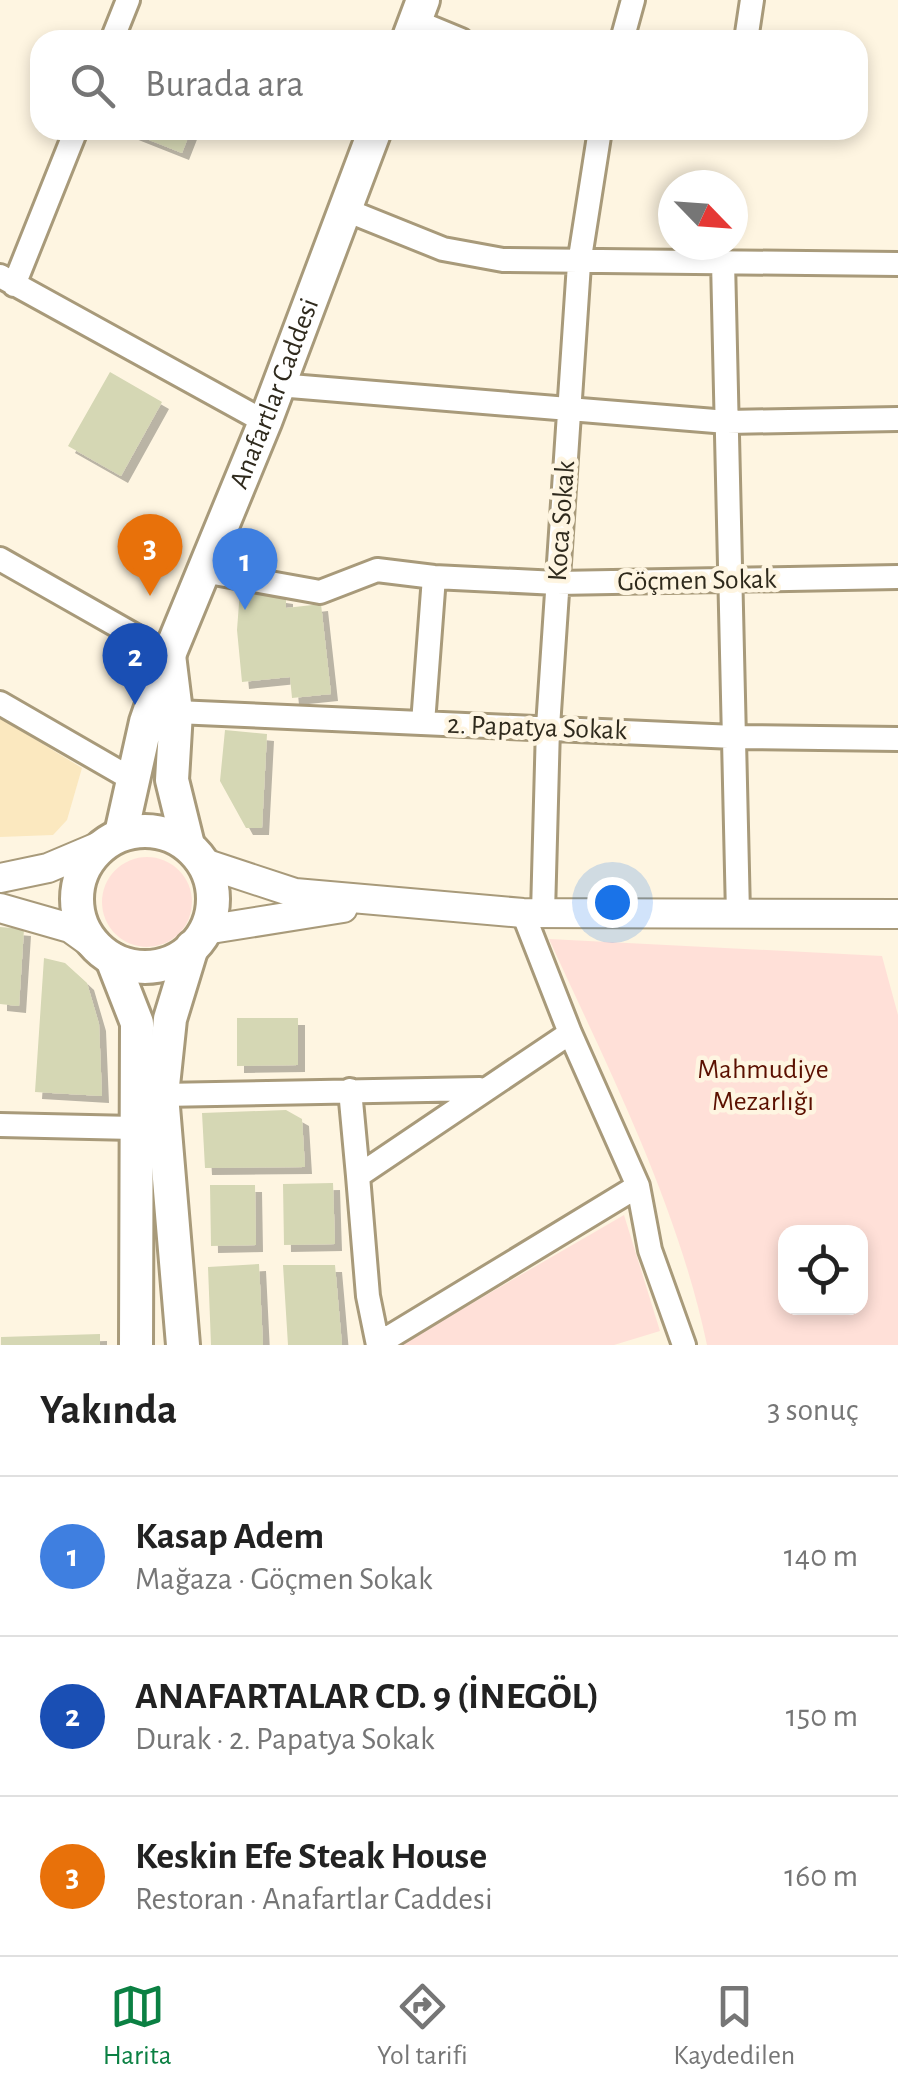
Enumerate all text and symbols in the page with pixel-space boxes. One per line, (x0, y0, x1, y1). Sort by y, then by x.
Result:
search box (30, 30, 868, 140)
icon: search (65, 58, 120, 113)
text: Burada ara (145, 66, 304, 104)
north arrow (658, 170, 748, 260)
street label: Anafartlar Caddesi (225, 295, 324, 493)
street label: Koca Sokak (544, 460, 580, 582)
pin: 3 (118, 514, 182, 596)
pin: 1 (212, 528, 278, 610)
street label: Göçmen Sokak (617, 566, 777, 596)
pin: 2 (102, 622, 168, 705)
street label: 2. Papatya Sokak (447, 711, 628, 745)
your location (587, 877, 638, 928)
park label: Mahmudiye Mezarlığı (697, 1056, 829, 1116)
map controls (778, 1225, 868, 1315)
button: locate (778, 1225, 868, 1315)
text: Yakında (40, 1389, 177, 1431)
text: 3 sonuç (767, 1394, 858, 1426)
text: Kasap Adem (135, 1518, 324, 1556)
text: 1 (67, 1540, 78, 1572)
text: 140 m (784, 1540, 858, 1572)
text: Mağaza · Göçmen Sokak (135, 1563, 432, 1595)
text: ANAFARTALAR CD. 9 (İNEGÖL) (135, 1678, 599, 1716)
text: 2 (65, 1700, 80, 1732)
text: 150 m (786, 1700, 858, 1732)
text: Durak · 2. Papatya Sokak (135, 1723, 435, 1755)
text: Keskin Efe Steak House (135, 1838, 487, 1876)
text: 3 (66, 1860, 79, 1892)
text: 160 m (784, 1860, 858, 1892)
text: Restoran · Anafartlar Caddesi (135, 1883, 493, 1915)
tab: Harita (103, 1979, 172, 2073)
tab: Yol tarifi (377, 1979, 468, 2073)
tab: Kaydedilen (673, 1979, 795, 2073)

